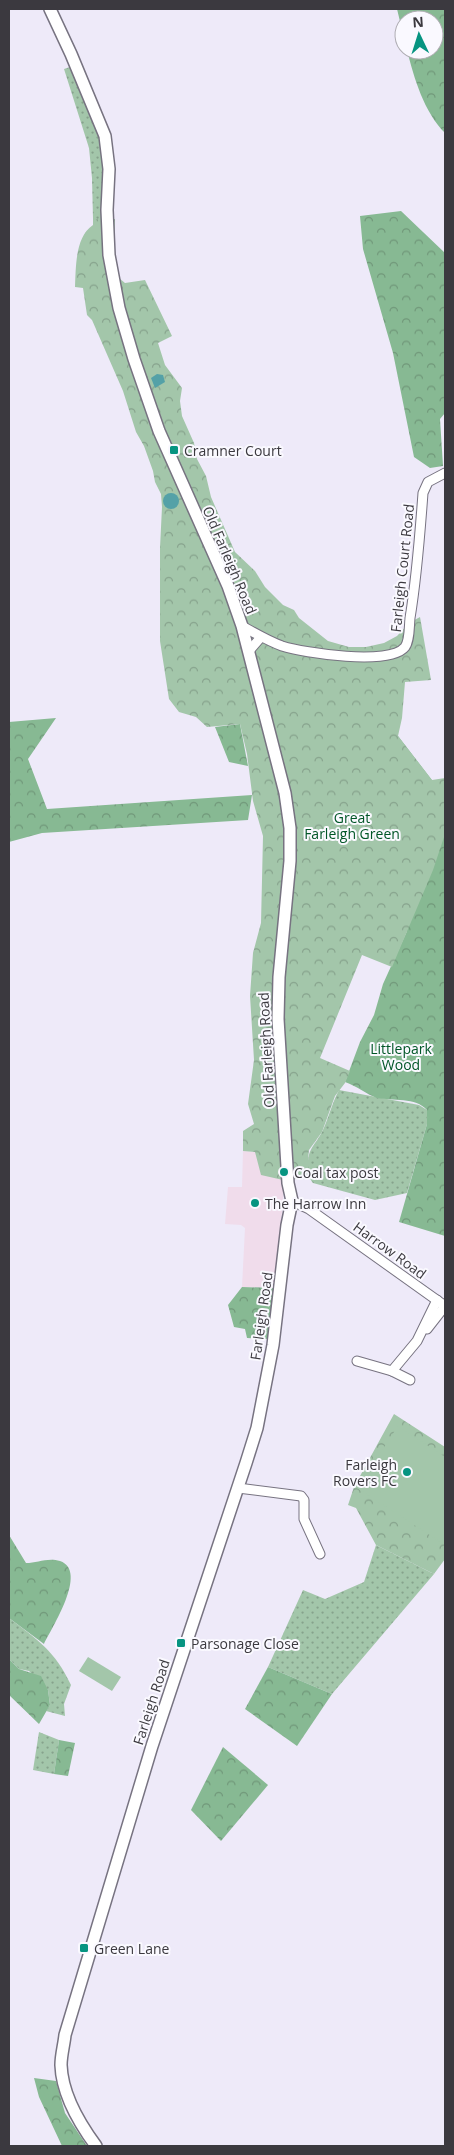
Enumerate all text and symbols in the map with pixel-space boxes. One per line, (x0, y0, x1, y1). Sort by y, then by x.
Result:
north arrow (394, 10, 444, 60)
text: N (412, 12, 424, 31)
place label: Cramner Court (184, 441, 282, 460)
marker: Cramner Court (168, 444, 180, 456)
street label: Old Farleigh Road (199, 503, 261, 617)
street label: Farleigh Court Road (386, 503, 418, 633)
park label: Great Farleigh Green (304, 808, 400, 843)
street label: Old Farleigh Road (253, 992, 279, 1108)
park label: Littlepark Wood (370, 1039, 432, 1074)
place label: Coal tax post (294, 1163, 379, 1182)
marker: Coal tax post (278, 1166, 290, 1178)
place label: The Harrow Inn (265, 1194, 366, 1213)
marker: The Harrow Inn (249, 1197, 261, 1209)
street label: Harrow Road (350, 1217, 430, 1283)
street label: Farleigh Road (245, 1271, 277, 1361)
place label: Farleigh Rovers FC (333, 1455, 397, 1490)
marker: Farleigh Rovers FC (401, 1466, 413, 1478)
place label: Parsonage Close (191, 1634, 299, 1653)
marker: Parsonage Close (175, 1637, 187, 1649)
street label: Farleigh Road (128, 1657, 174, 1747)
place label: Green Lane (94, 1939, 170, 1958)
marker: Green Lane (78, 1942, 90, 1954)

